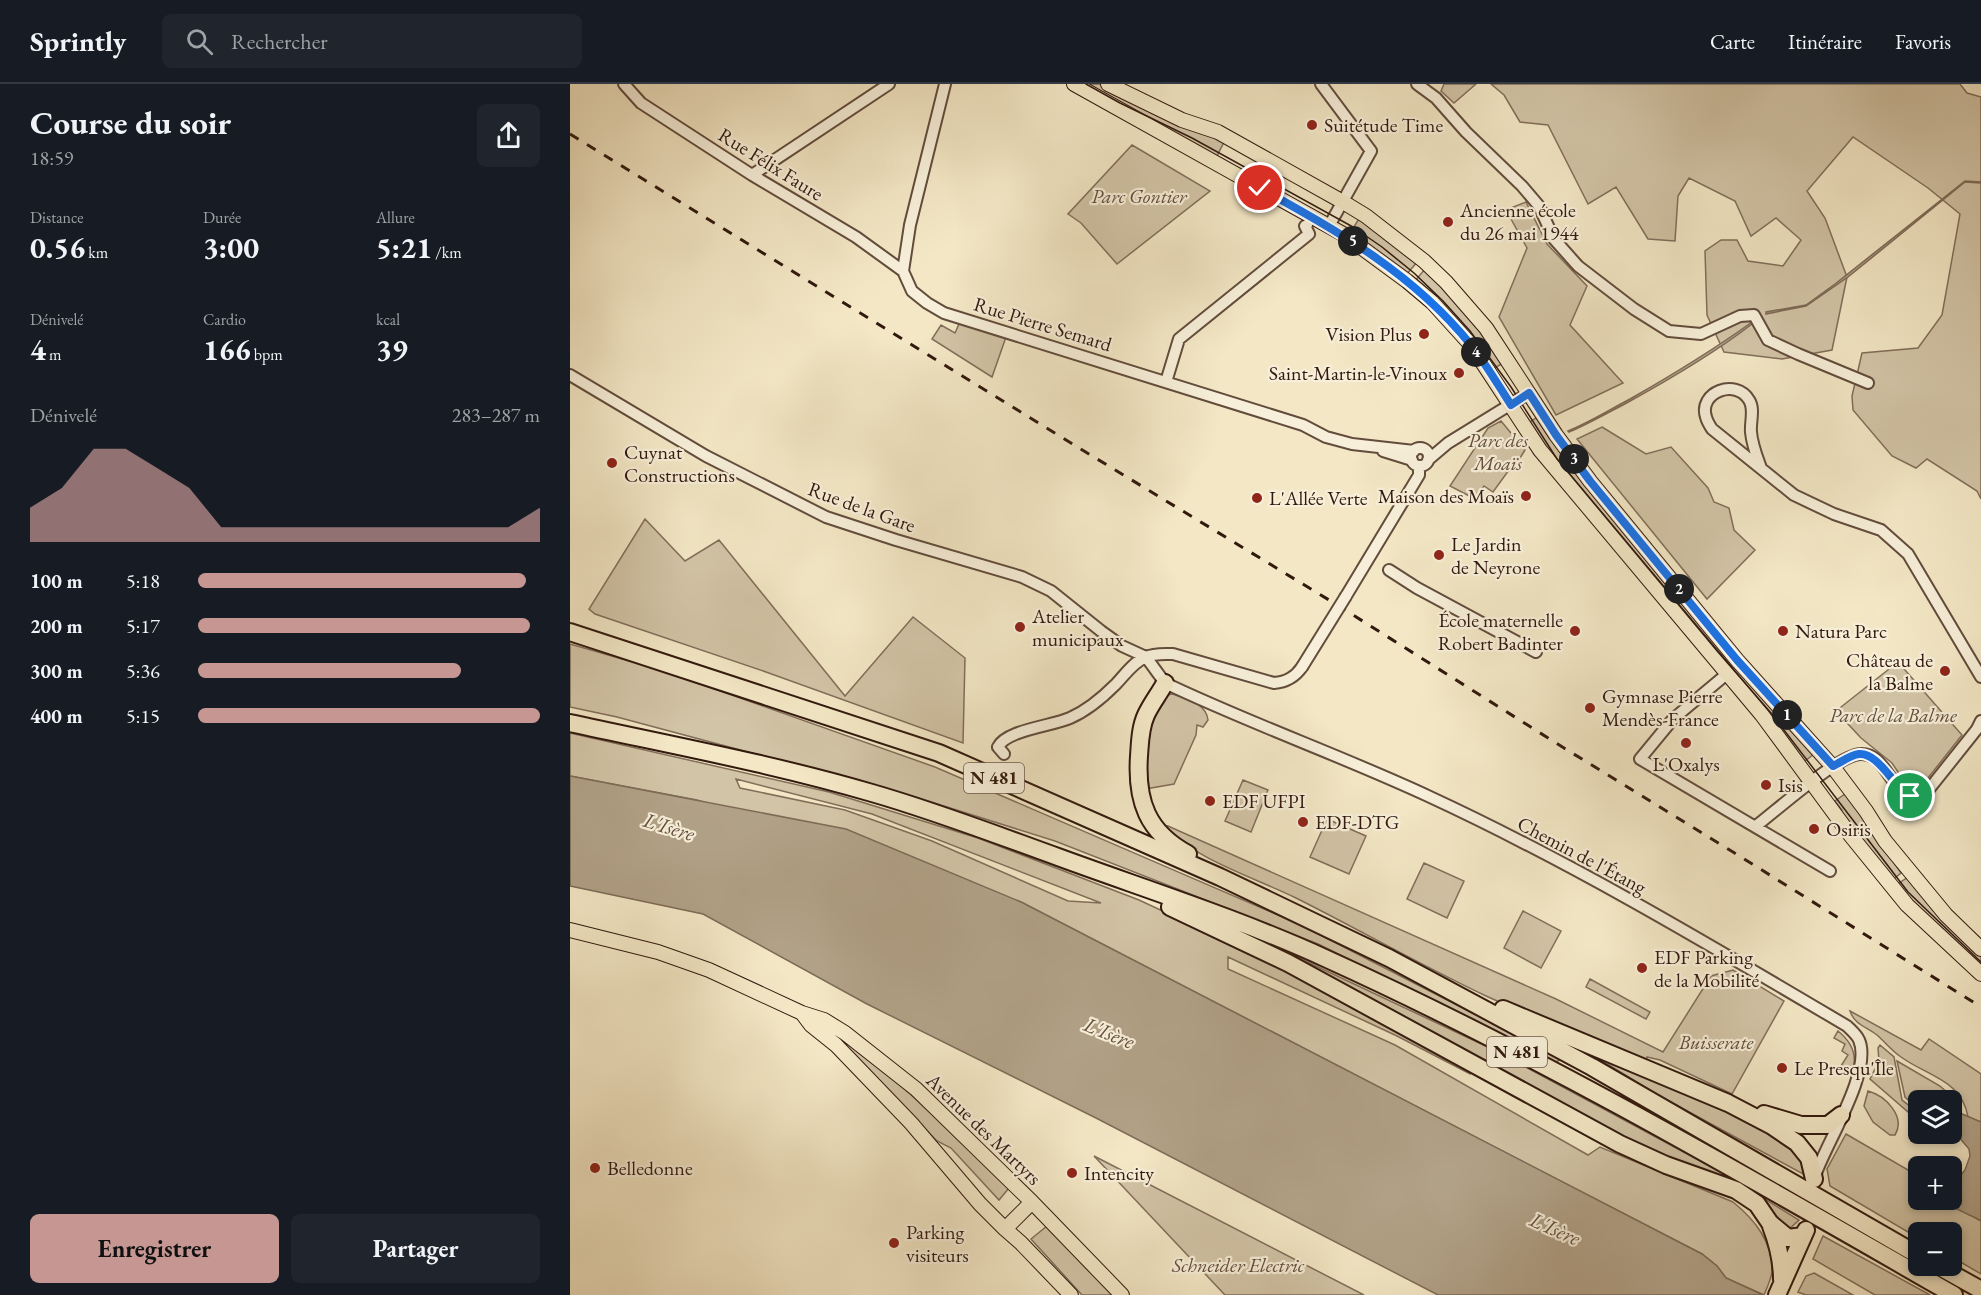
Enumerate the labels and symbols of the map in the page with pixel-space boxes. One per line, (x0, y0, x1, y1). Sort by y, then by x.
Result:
place label: Suitétude Time (1324, 112, 1443, 138)
marker: Suitétude Time (1305, 118, 1319, 132)
street label: Rue Félix Faure (714, 121, 829, 207)
pin (1234, 162, 1285, 213)
park label: Parc Gontier (1091, 183, 1188, 209)
place label: Ancienne école du 26 mai 1944 (1459, 197, 1579, 246)
marker: Ancienne école du 26 mai 1944 (1441, 215, 1455, 229)
pin: 5 (1338, 226, 1368, 256)
street label: Rue Pierre Semard (971, 291, 1116, 358)
place label: Vision Plus (1325, 321, 1412, 347)
marker: Vision Plus (1417, 327, 1431, 341)
pin: 4 (1461, 337, 1491, 367)
place label: Saint-Martin-le-Vinoux (1269, 360, 1447, 386)
marker: Saint-Martin-le-Vinoux (1452, 366, 1466, 380)
park label: Parc des Moaïs (1468, 427, 1529, 476)
place label: Cuynat Constructions (624, 439, 735, 488)
pin: 3 (1559, 444, 1589, 474)
marker: Cuynat Constructions (605, 456, 619, 470)
street label: Rue de la Gare (805, 476, 919, 538)
place label: Maison des Moaïs (1378, 483, 1514, 509)
place label: L'Allée Verte (1269, 485, 1368, 511)
marker: Maison des Moaïs (1519, 489, 1533, 503)
marker: L'Allée Verte (1250, 491, 1264, 505)
place label: Le Jardin de Neyrone (1451, 531, 1540, 580)
marker: Le Jardin de Neyrone (1432, 548, 1446, 562)
pin: 2 (1664, 574, 1694, 604)
place label: Atelier municipaux (1031, 603, 1124, 652)
place label: École maternelle Robert Badinter (1438, 607, 1563, 656)
place label: Natura Parc (1795, 618, 1887, 644)
marker: Atelier municipaux (1013, 620, 1027, 634)
marker: École maternelle Robert Badinter (1568, 624, 1582, 638)
marker: Natura Parc (1776, 624, 1790, 638)
place label: Château de la Balme (1846, 647, 1933, 696)
marker: Château de la Balme (1938, 664, 1952, 678)
place label: Gymnase Pierre Mendès-France (1602, 683, 1723, 732)
pin: 1 (1772, 700, 1802, 730)
marker: Gymnase Pierre Mendès-France (1583, 701, 1597, 715)
park label: Parc de la Balme (1829, 702, 1957, 728)
marker: L'Oxalys (1679, 736, 1693, 750)
place label: L'Oxalys (1652, 751, 1720, 777)
road number: N 481 (964, 763, 1024, 793)
pin (1884, 770, 1935, 821)
place label: Isis (1778, 772, 1803, 798)
marker: Isis (1759, 778, 1773, 792)
place label: EDF UFPI (1222, 788, 1306, 814)
marker: EDF UFPI (1203, 794, 1217, 808)
water label: L'Isère (639, 806, 699, 847)
place label: EDF-DTG (1315, 809, 1399, 835)
street label: Chemin de l'Étang (1513, 810, 1651, 900)
marker: EDF-DTG (1296, 815, 1310, 829)
place label: Osiris (1826, 816, 1871, 842)
marker: Osiris (1807, 822, 1821, 836)
place label: EDF Parking de la Mobilité (1654, 944, 1759, 993)
marker: EDF Parking de la Mobilité (1635, 961, 1649, 975)
water label: L'Isère (1079, 1010, 1139, 1055)
park label: Buisserate (1678, 1029, 1753, 1055)
road number: N 481 (1487, 1037, 1547, 1067)
place label: Le Presqu'Île (1794, 1055, 1894, 1081)
marker: Le Presqu'Île (1775, 1061, 1789, 1075)
street label: Avenue des Martyrs (920, 1067, 1047, 1191)
place label: Belledonne (607, 1155, 693, 1181)
place label: Intencity (1084, 1160, 1154, 1186)
marker: Belledonne (588, 1161, 602, 1175)
marker: Intencity (1065, 1166, 1079, 1180)
water label: L'Isère (1525, 1205, 1585, 1252)
place label: Parking visiteurs (906, 1219, 969, 1268)
marker: Parking visiteurs (887, 1236, 901, 1250)
park label: Schneider Electric (1171, 1252, 1305, 1278)

